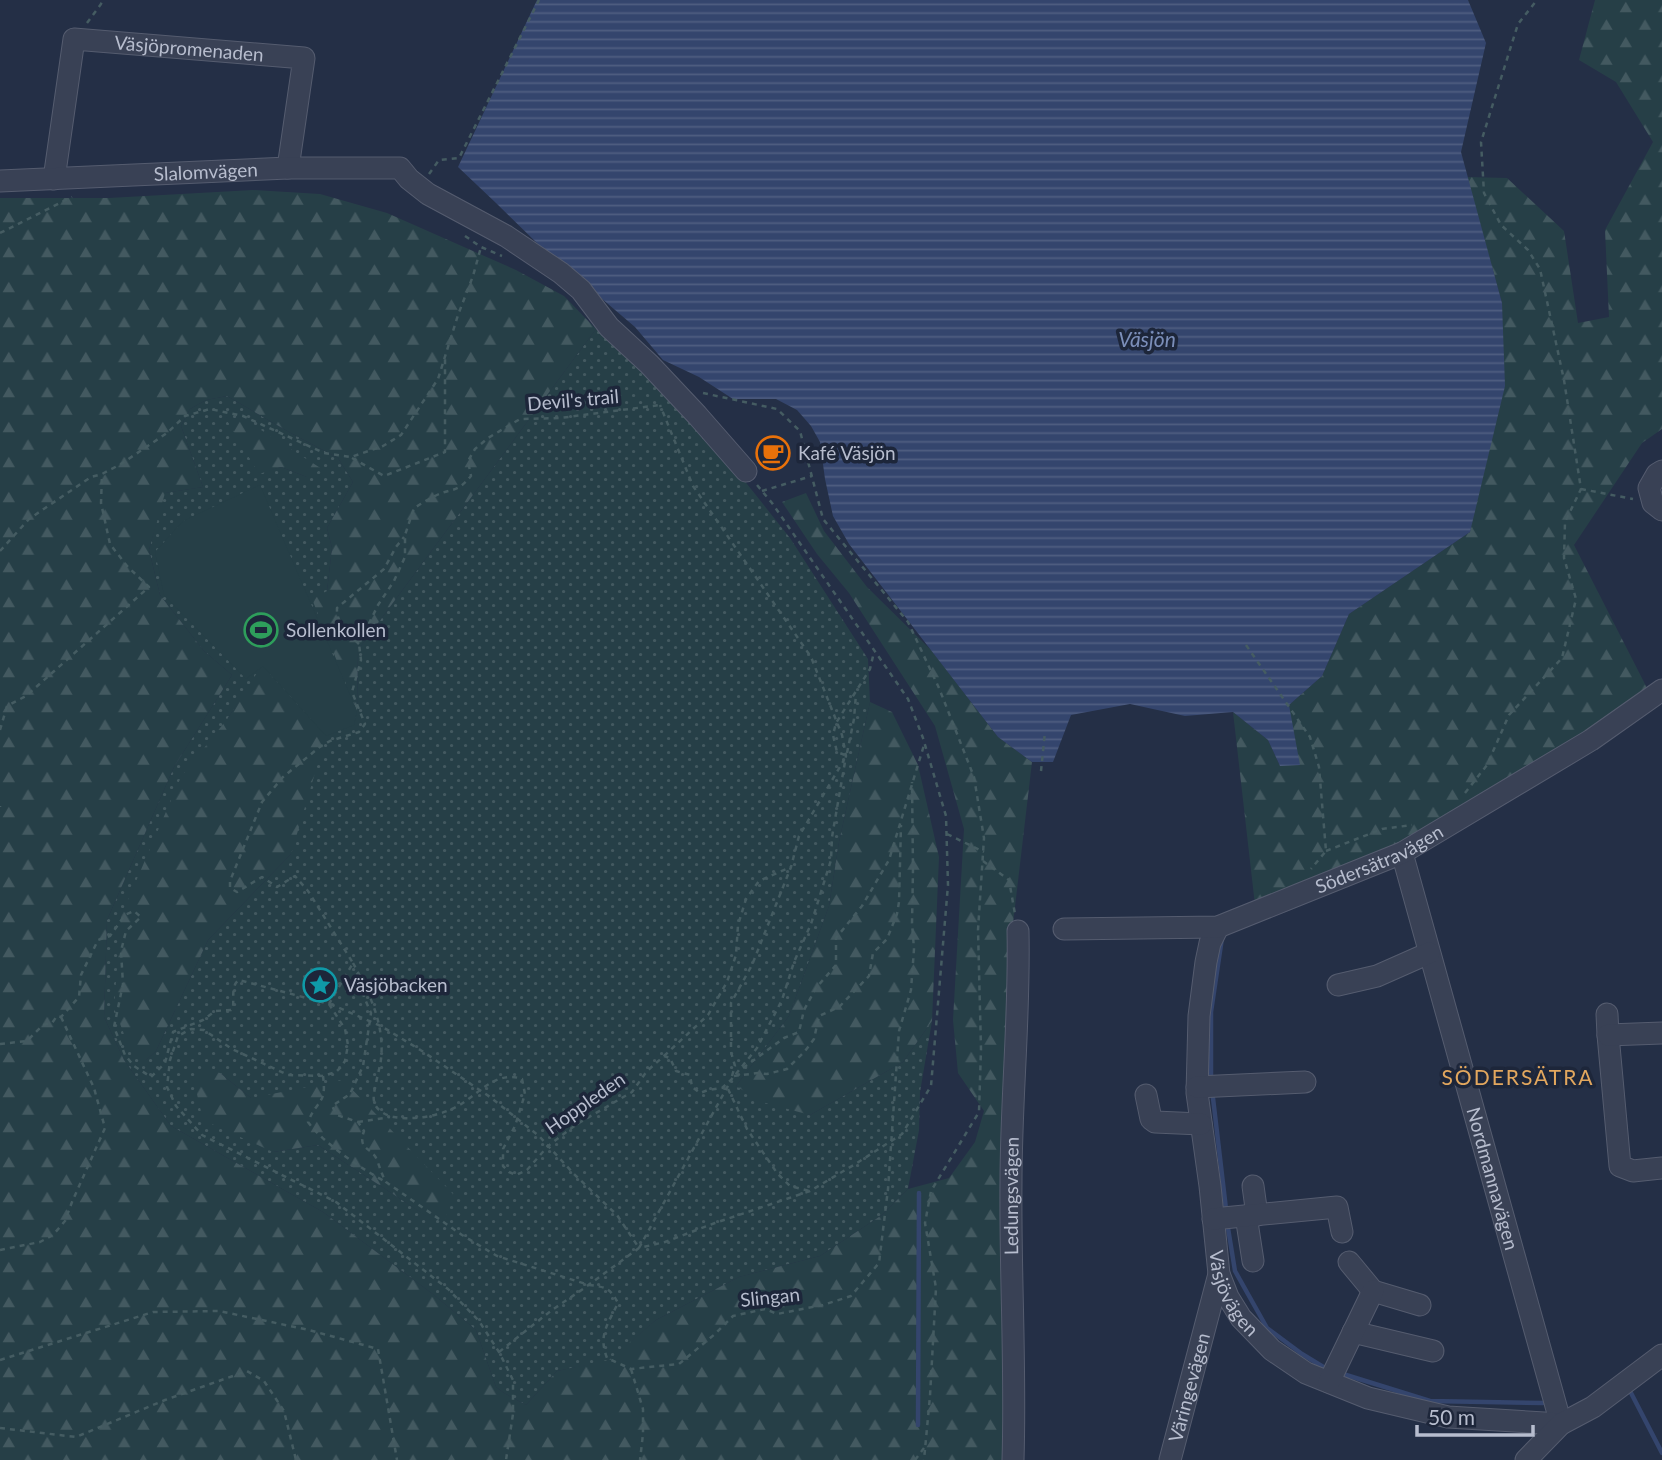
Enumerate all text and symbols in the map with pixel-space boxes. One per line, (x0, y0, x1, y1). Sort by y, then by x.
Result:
street label: Väsjöpromenaden (114, 30, 265, 66)
street label: Slalomvägen (153, 157, 258, 185)
water label: Väsjön (1118, 326, 1176, 351)
street label: Devil's trail (526, 384, 620, 415)
cafe icon: Kafé Väsjön (754, 434, 792, 472)
place label: Kafé Väsjön (798, 441, 896, 464)
sports icon: Sollenkollen (242, 611, 280, 649)
place label: Sollenkollen (286, 618, 386, 641)
street label: Södersätravägen (1312, 819, 1447, 898)
place icon: Väsjöbacken (301, 966, 339, 1004)
place label: Väsjöbacken (344, 973, 448, 996)
district label: SÖDERSÄTRA (1441, 1064, 1595, 1089)
street label: Hoppleden (540, 1067, 629, 1138)
street label: Nordmannavägen (1462, 1104, 1524, 1252)
street label: Ledungsvägen (999, 1136, 1023, 1255)
street label: Väsjövägen (1206, 1249, 1264, 1340)
street label: Slingan (739, 1282, 801, 1311)
street label: Väringevägen (1163, 1330, 1214, 1445)
scale bar (1417, 1394, 1532, 1438)
text: 50 m (1428, 1404, 1475, 1429)

